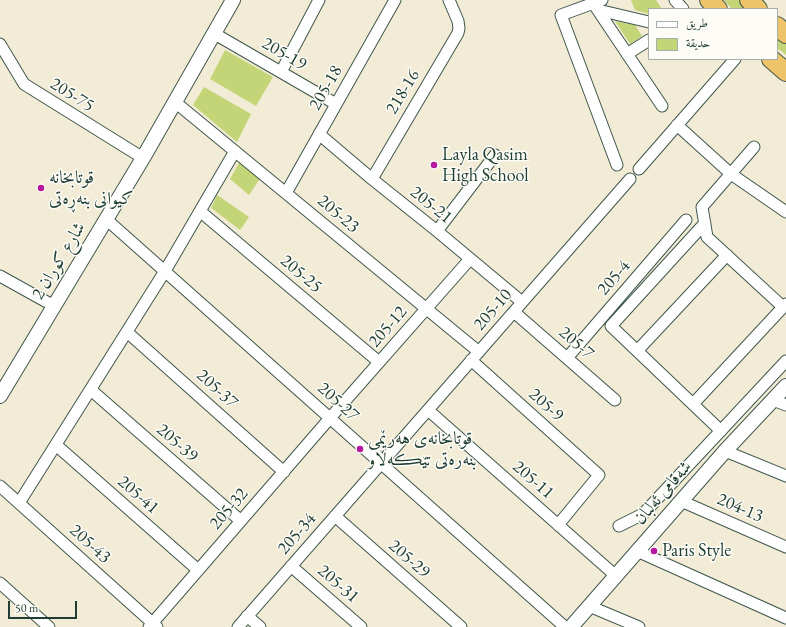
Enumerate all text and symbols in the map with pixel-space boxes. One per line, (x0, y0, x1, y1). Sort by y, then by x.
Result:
legend (648, 8, 778, 60)
text: طريق (686, 15, 708, 31)
street label: 205-19 (258, 33, 310, 75)
text: حديقة (686, 35, 710, 51)
street label: 205-18 (305, 62, 347, 114)
street label: 218-16 (381, 66, 425, 118)
street label: 205-75 (46, 73, 98, 117)
place label: Layla Qasim High School (442, 144, 529, 186)
marker: Layla Qasim High School (429, 160, 439, 170)
place label: قوتابخانە کیوانی بنەڕەتی (49, 167, 134, 210)
street label: 205-21 (406, 181, 456, 229)
marker: قوتابخانە کیوانی بنەڕەتی (36, 183, 46, 193)
street label: 205-23 (313, 190, 363, 238)
street label: شارع كوران 2 (27, 218, 91, 304)
street label: 205-25 (276, 250, 326, 298)
street label: 205-4 (593, 256, 635, 300)
street label: 205-10 (469, 285, 517, 335)
street label: 205-12 (364, 302, 412, 352)
street label: 205-7 (554, 322, 598, 364)
street label: 205-37 (192, 365, 242, 413)
street label: 205-27 (313, 378, 363, 426)
street label: 205-9 (524, 384, 568, 426)
street label: 205-39 (152, 419, 202, 467)
place label: قوتابخانەی هەرێمی بنەرەتی تێڪەڵاو (368, 428, 476, 470)
marker: قوتابخانەی هەرێمی بنەرەتی تێڪەڵاو (355, 444, 365, 454)
street label: 205-11 (508, 456, 558, 504)
street label: شەقامی ئەلبان (629, 457, 697, 529)
street label: 205-41 (113, 471, 163, 519)
street label: 205-32 (205, 484, 253, 534)
street label: 204-13 (714, 489, 766, 527)
street label: 205-34 (273, 509, 321, 559)
street label: 205-43 (65, 520, 115, 568)
street label: 205-29 (384, 535, 434, 583)
place label: Paris Style (662, 540, 731, 562)
marker: Paris Style (649, 546, 659, 556)
street label: 205-31 (313, 560, 363, 608)
scale bar (10, 593, 79, 619)
text: 50 m (15, 600, 38, 616)

